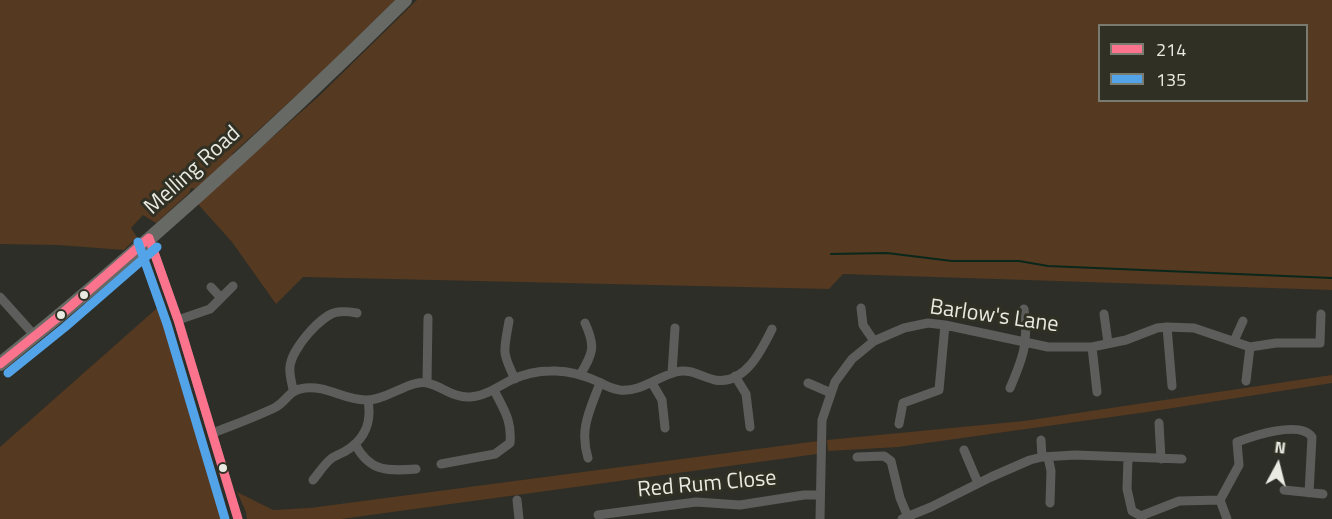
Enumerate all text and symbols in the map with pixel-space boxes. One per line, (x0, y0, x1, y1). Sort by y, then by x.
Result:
legend (1098, 24, 1308, 102)
text: 214 (1156, 36, 1186, 63)
text: 135 (1156, 66, 1186, 93)
street label: Melling Road (140, 121, 246, 221)
unlabelled marker (78, 289, 90, 301)
street label: Barlow's Lane (928, 295, 1060, 339)
unlabelled marker (55, 309, 67, 321)
north arrow (1248, 435, 1308, 495)
text: N (1273, 435, 1287, 460)
unlabelled marker (217, 462, 229, 474)
street label: Red Rum Close (636, 466, 778, 504)

